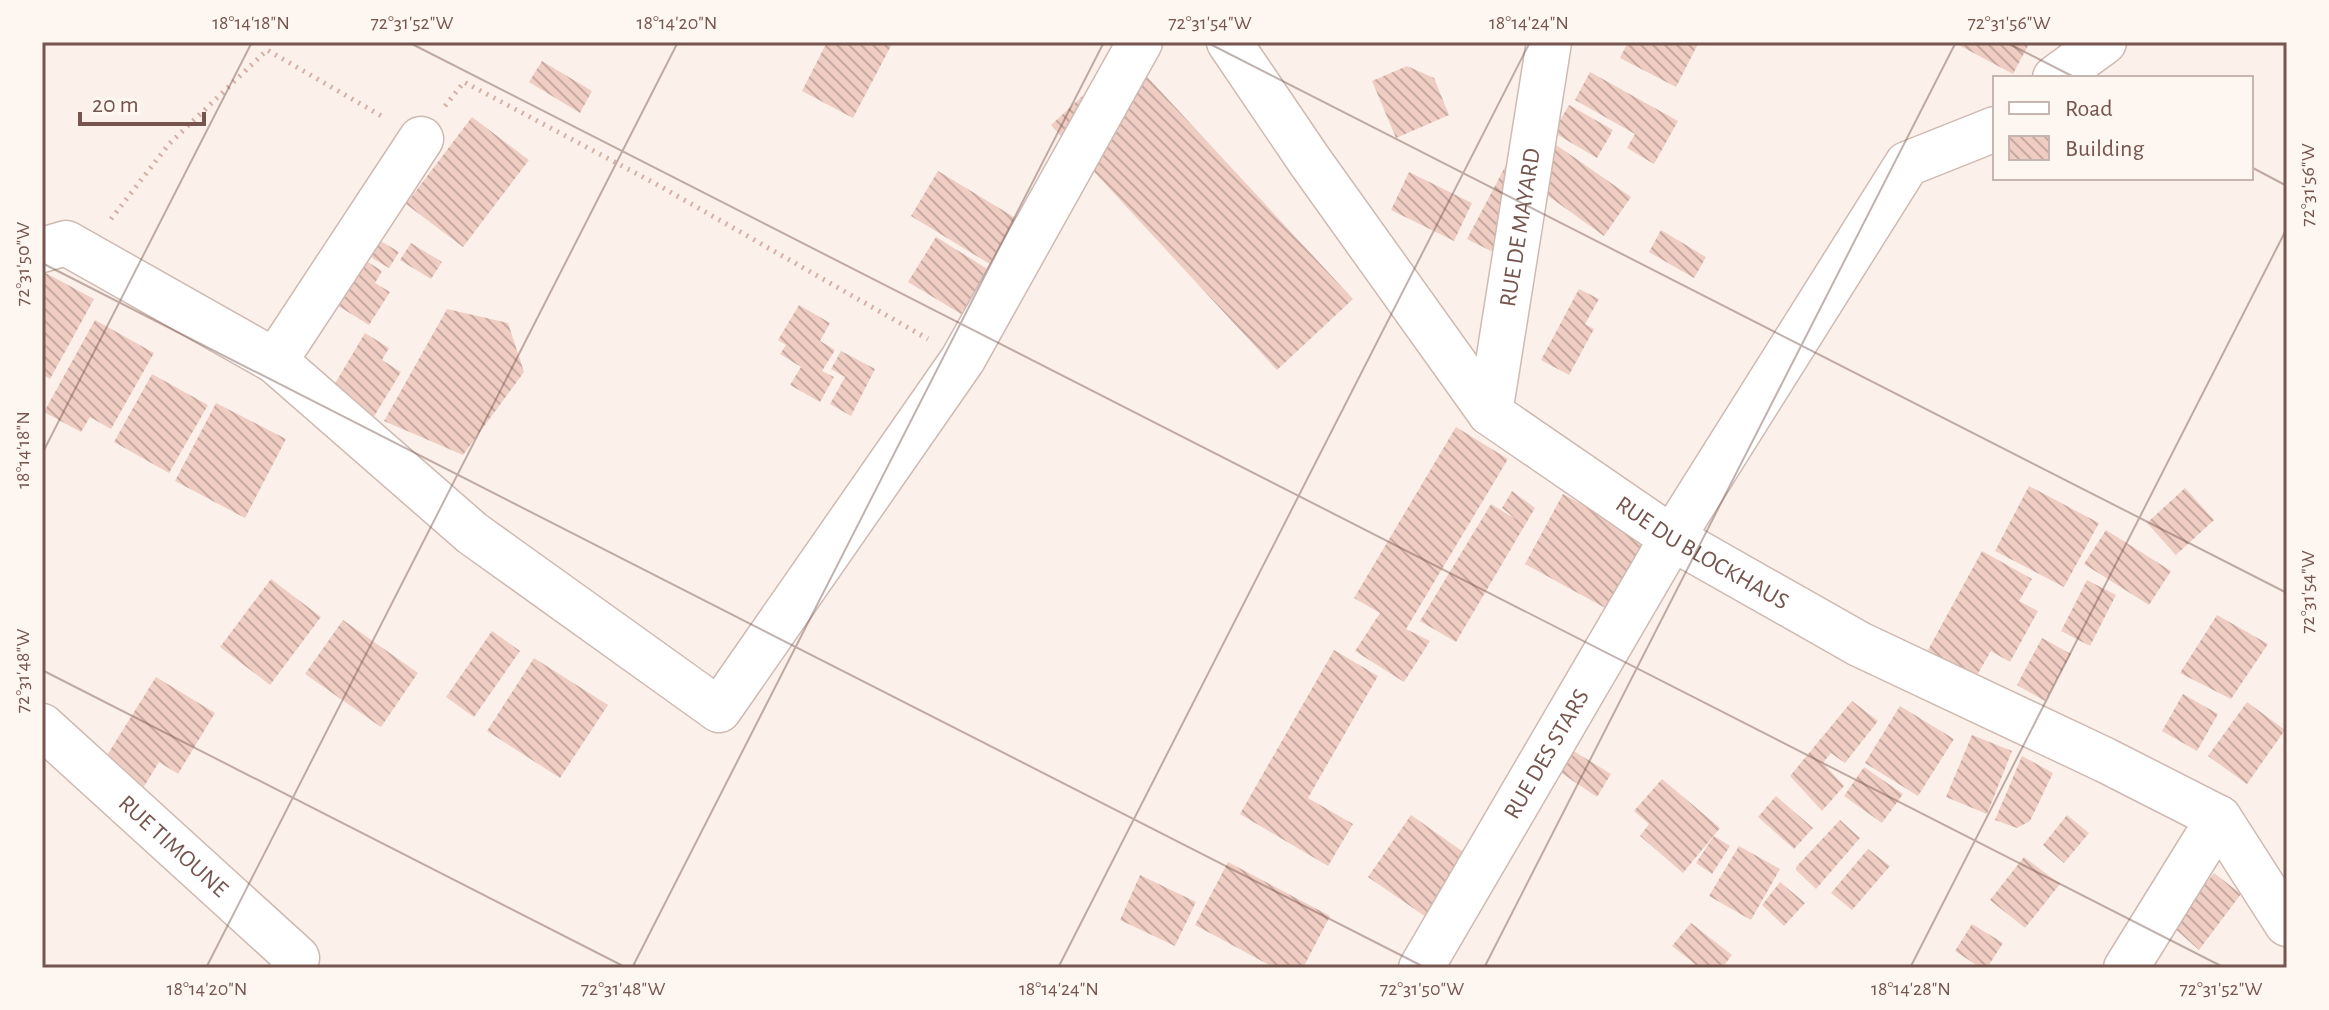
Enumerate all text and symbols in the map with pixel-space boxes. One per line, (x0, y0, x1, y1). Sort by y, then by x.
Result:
text: 18°14'18"N (212, 13, 290, 33)
text: 72°31'52"W (371, 13, 454, 33)
text: 18°14'20"N (637, 13, 717, 33)
text: 72°31'54"W (1168, 13, 1252, 33)
text: 18°14'24"N (1489, 13, 1569, 33)
text: 72°31'56"W (1967, 13, 2051, 33)
scale bar (80, 76, 204, 126)
legend (1993, 76, 2253, 180)
text: 20 m (92, 93, 139, 117)
text: Road (2065, 97, 2113, 121)
text: Building (2065, 137, 2144, 161)
text: 72°31'56"W (2298, 143, 2318, 227)
street label: RUE DE MAYARD (1496, 146, 1545, 309)
text: 72°31'50"W (13, 222, 33, 306)
text: 18°14'18"N (13, 411, 33, 489)
street label: RUE DU BLOCKHAUS (1611, 492, 1792, 614)
text: 72°31'54"W (2298, 550, 2318, 634)
text: 72°31'48"W (13, 629, 33, 713)
street label: RUE DES STARS (1500, 685, 1594, 823)
street label: RUE TIMOUNE (114, 791, 233, 902)
text: 18°14'20"N (167, 979, 247, 999)
text: 72°31'48"W (581, 979, 665, 999)
text: 18°14'24"N (1019, 979, 1099, 999)
text: 72°31'50"W (1380, 979, 1464, 999)
text: 18°14'28"N (1871, 979, 1951, 999)
text: 72°31'52"W (2180, 979, 2263, 999)

